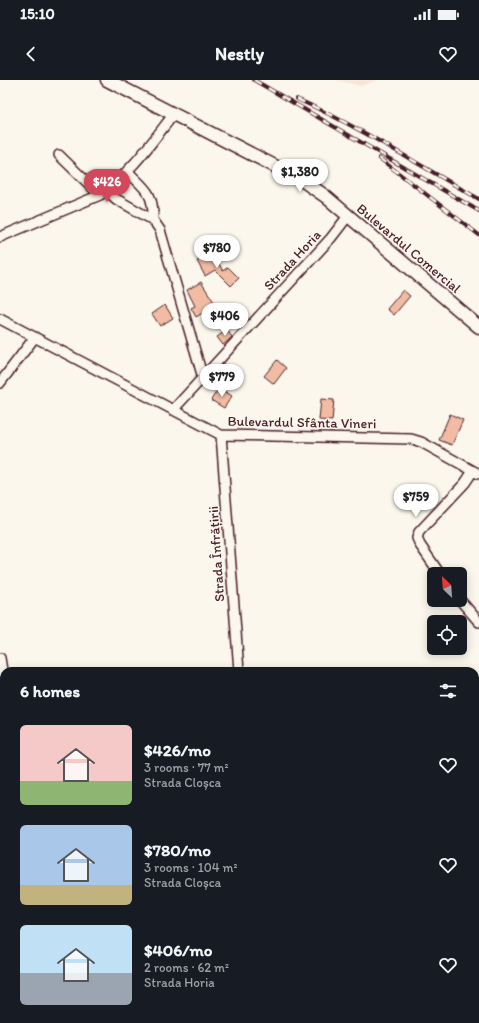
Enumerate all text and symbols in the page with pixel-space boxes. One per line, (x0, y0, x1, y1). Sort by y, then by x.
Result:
text: 15:10 (20, 5, 55, 23)
icon: back (20, 43, 42, 65)
text: Nestly (215, 43, 264, 65)
icon: heart (437, 43, 459, 65)
pin: $1,380 (267, 159, 333, 193)
text: $1,380 (281, 164, 319, 179)
pin: $426 (83, 169, 131, 203)
text: $426 (93, 174, 121, 189)
street label: Bulevardul Comercial (353, 200, 464, 297)
street label: Strada Horia (260, 227, 325, 294)
pin: $780 (193, 235, 241, 269)
text: $780 (203, 240, 231, 255)
pin: $406 (201, 303, 249, 337)
text: $406 (210, 308, 240, 323)
pin: $779 (198, 364, 246, 398)
text: $779 (209, 369, 235, 384)
street label: Bulevardul Sfânta Vineri (227, 413, 377, 432)
pin: $759 (392, 484, 440, 518)
text: $759 (403, 489, 429, 504)
street label: Strada Înfrățirii (205, 505, 228, 602)
north arrow (427, 567, 467, 607)
map controls (427, 567, 467, 655)
button: locate (427, 615, 467, 655)
icon: filters (437, 680, 459, 702)
text: 6 homes (20, 681, 80, 701)
text: $426/mo (144, 740, 211, 760)
icon: home (52, 741, 100, 789)
icon: heart (437, 754, 459, 776)
text: 3 rooms · 77 m² (144, 760, 229, 775)
text: Strada Cloșca (144, 775, 221, 790)
text: $780/mo (144, 840, 211, 860)
icon: home (52, 841, 100, 889)
icon: heart (437, 854, 459, 876)
text: 3 rooms · 104 m² (144, 860, 237, 875)
text: Strada Cloșca (144, 875, 221, 890)
text: $406/mo (144, 940, 212, 960)
icon: home (52, 941, 100, 989)
icon: heart (437, 954, 459, 976)
text: 2 rooms · 62 m² (144, 960, 229, 975)
text: Strada Horia (144, 975, 215, 990)

